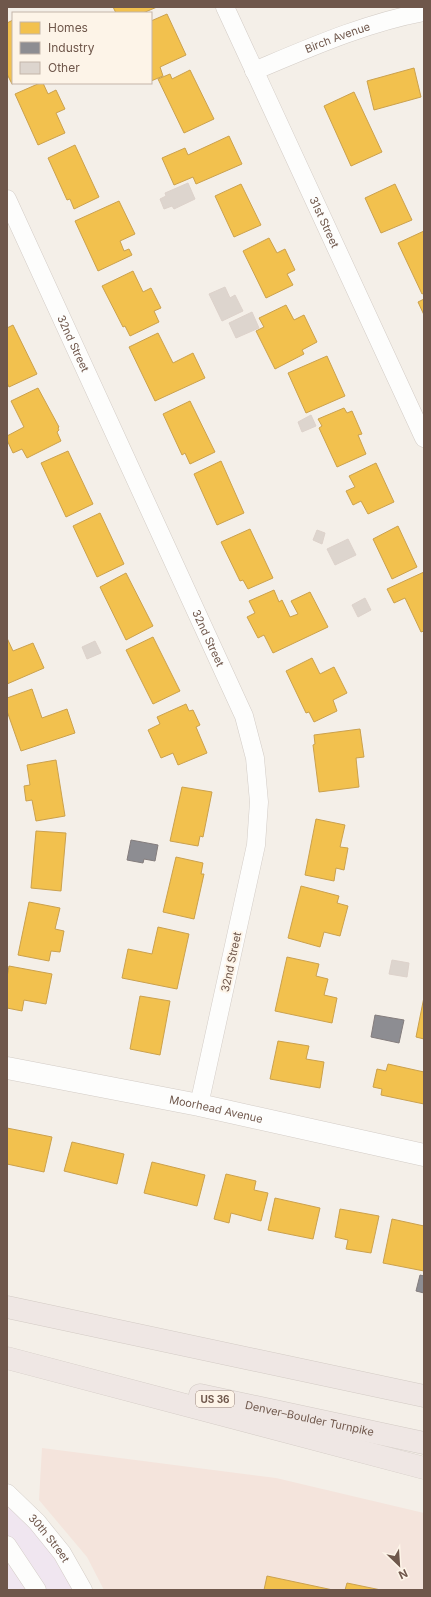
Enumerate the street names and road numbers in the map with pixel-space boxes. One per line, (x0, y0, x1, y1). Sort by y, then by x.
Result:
street label: Birch Avenue (303, 19, 372, 56)
street label: 31st Street (306, 194, 342, 250)
street label: 32nd Street (54, 313, 92, 375)
street label: 32nd Street (189, 607, 227, 669)
street label: 32nd Street (218, 930, 244, 993)
street label: Moorhead Avenue (168, 1092, 264, 1126)
road number: US 36 (196, 1391, 234, 1407)
street label: Denver–Boulder Turnpike (244, 1398, 375, 1439)
street label: 30th Street (26, 1511, 73, 1565)

